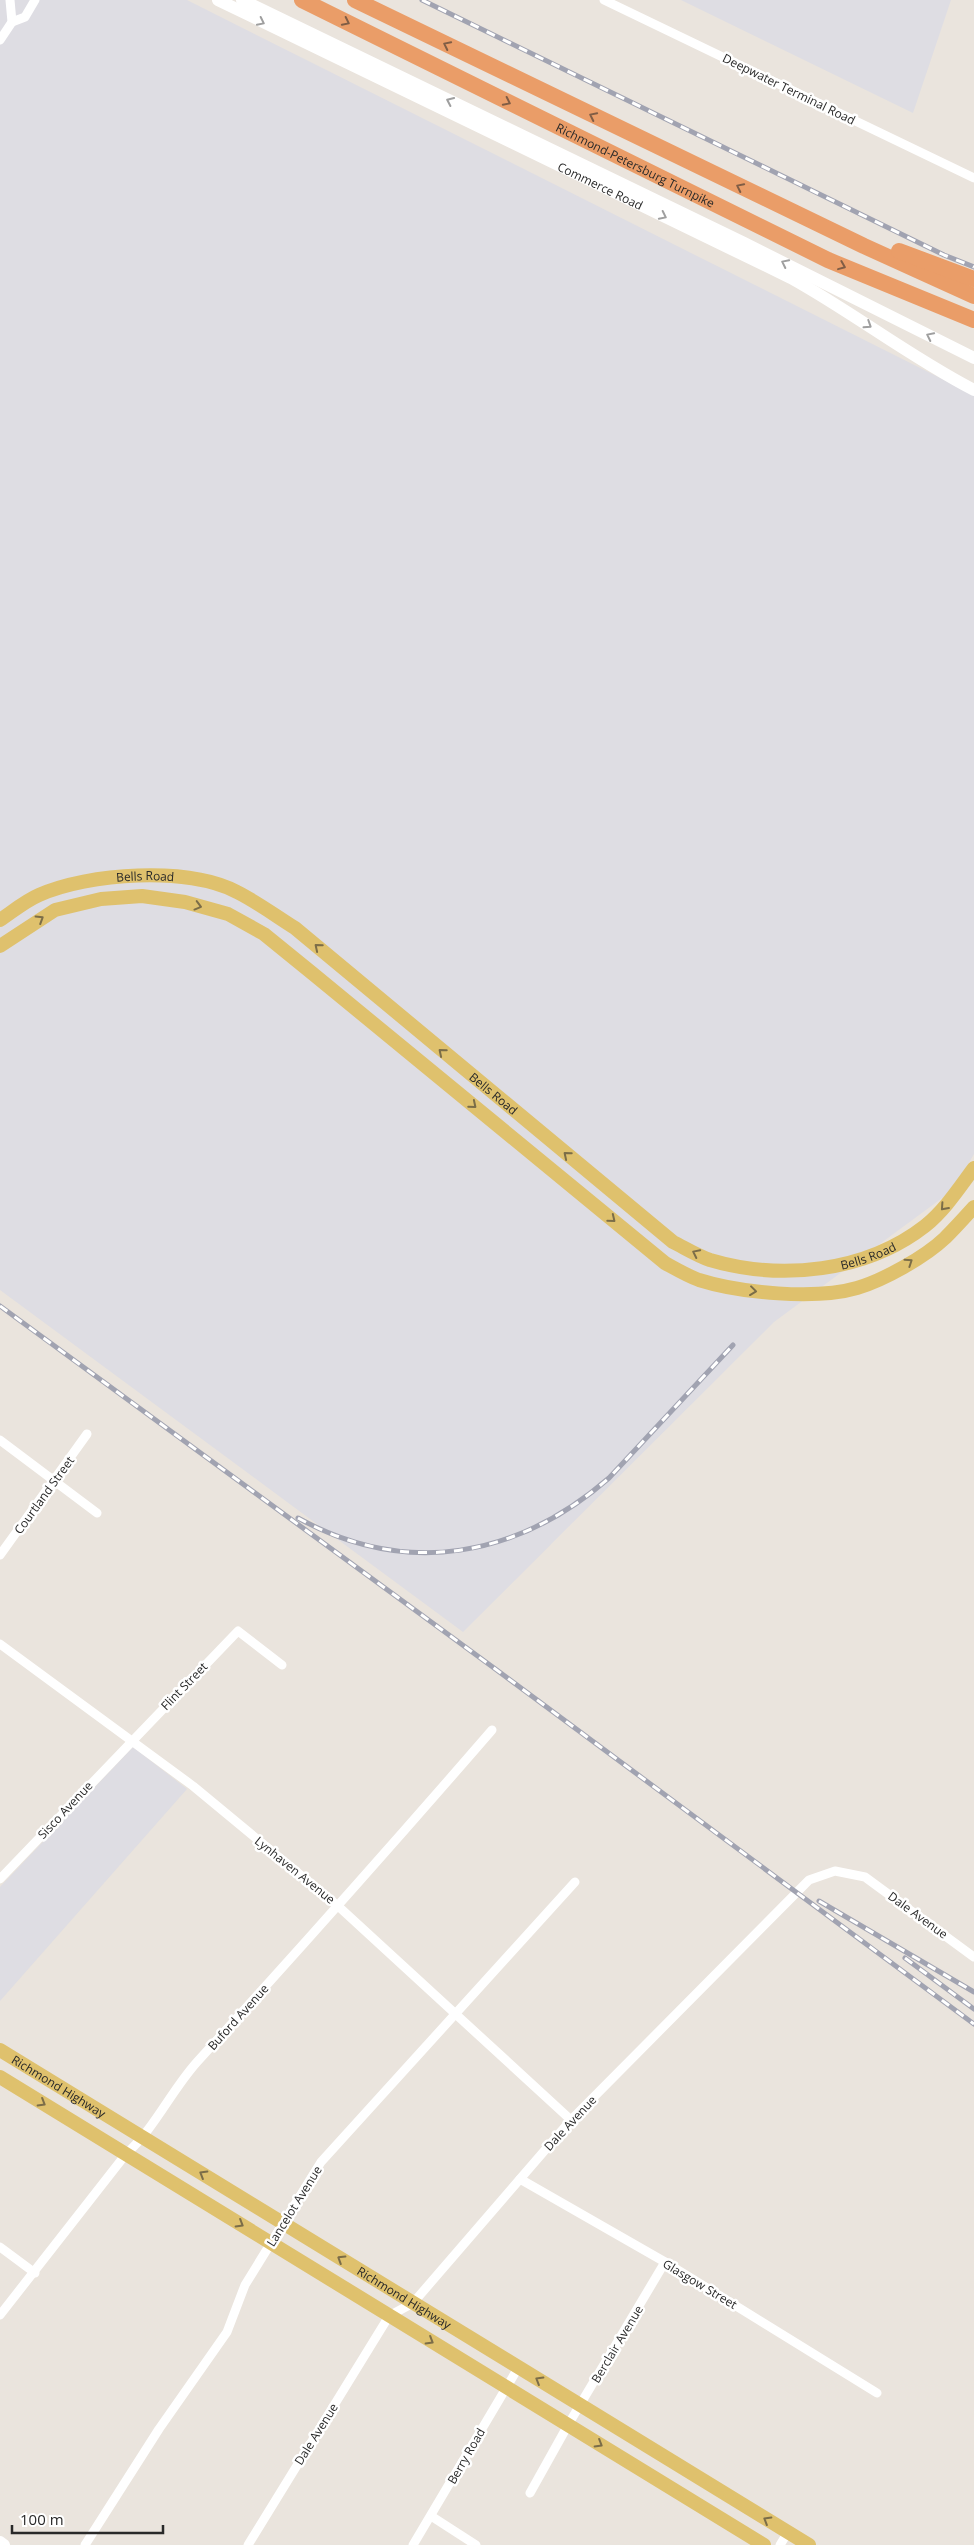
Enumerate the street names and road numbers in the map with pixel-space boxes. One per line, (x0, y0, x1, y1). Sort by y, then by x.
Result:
street label: Deepwater Terminal Road (720, 49, 858, 129)
street label: Richmond-Petersburg Turnpike (553, 118, 718, 211)
street label: Commerce Road (555, 158, 646, 213)
street label: Bells Road (115, 867, 175, 885)
street label: Bells Road (466, 1068, 522, 1118)
street label: Bells Road (839, 1238, 899, 1273)
street label: Courtland Street (10, 1453, 78, 1537)
street label: Flint Street (157, 1658, 211, 1714)
street label: Sisco Avenue (34, 1777, 96, 1843)
street label: Lynhaven Avenue (251, 1832, 339, 1908)
street label: Dale Avenue (885, 1888, 952, 1943)
street label: Buford Avenue (204, 1980, 272, 2054)
street label: Richmond Highway (9, 2051, 110, 2122)
street label: Dale Avenue (540, 2091, 600, 2154)
street label: Lancelot Avenue (262, 2162, 326, 2250)
street label: Glasgow Street (660, 2255, 740, 2313)
street label: Richmond Highway (354, 2262, 455, 2333)
street label: Berclair Avenue (587, 2302, 647, 2386)
street label: Dale Avenue (290, 2400, 342, 2468)
street label: Berry Road (443, 2425, 489, 2487)

